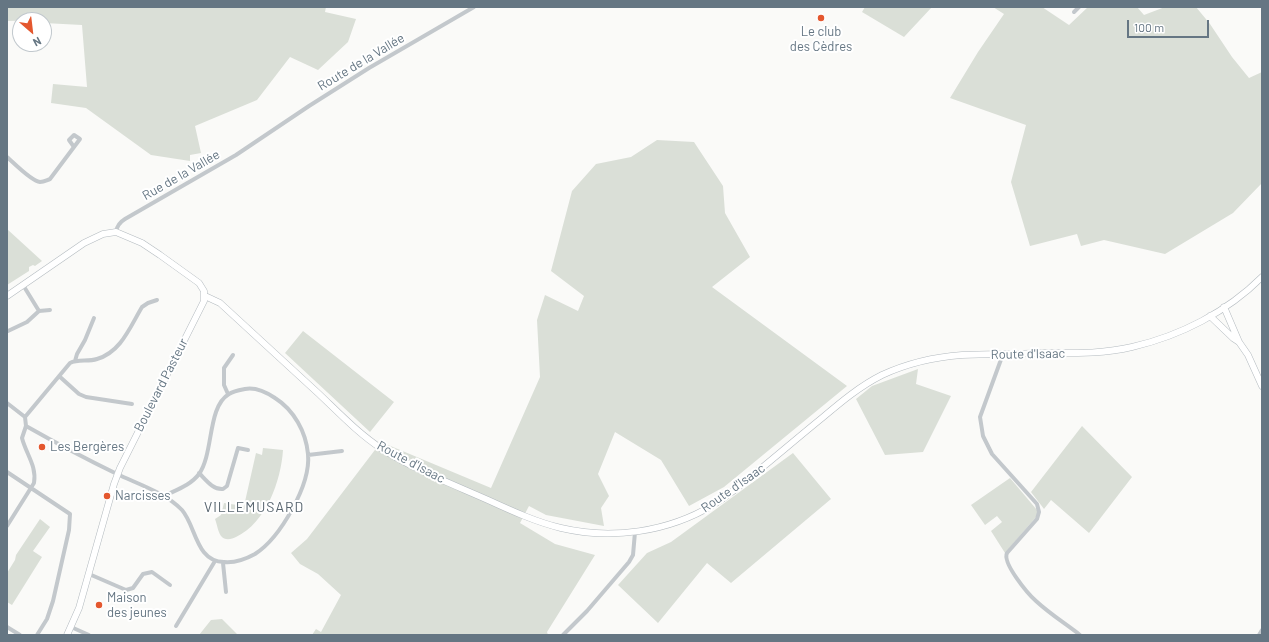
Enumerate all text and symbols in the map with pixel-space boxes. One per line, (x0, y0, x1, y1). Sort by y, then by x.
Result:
north arrow (12, 12, 52, 52)
scale bar (1129, 12, 1211, 38)
marker: Le club des Cèdres (816, 13, 826, 23)
text: 100 m (1134, 20, 1164, 34)
place label: Le club des Cèdres (790, 24, 852, 55)
street label: Route de la Vallée (315, 30, 407, 94)
text: N (31, 35, 44, 50)
street label: Rue de la Vallée (140, 147, 222, 203)
street label: Boulevard Pasteur (131, 336, 191, 434)
street label: Route d'Isaac (991, 346, 1065, 362)
street label: Route d'Isaac (374, 438, 448, 486)
place label: Les Bergères (50, 439, 124, 455)
marker: Les Bergères (37, 442, 47, 452)
street label: Route d'Isaac (698, 460, 768, 516)
place label: Narcisses (115, 488, 171, 504)
marker: Narcisses (102, 491, 112, 501)
district label: VILLEMUSARD (204, 499, 304, 515)
place label: Maison des jeunes (107, 590, 167, 621)
marker: Maison des jeunes (94, 600, 104, 610)

